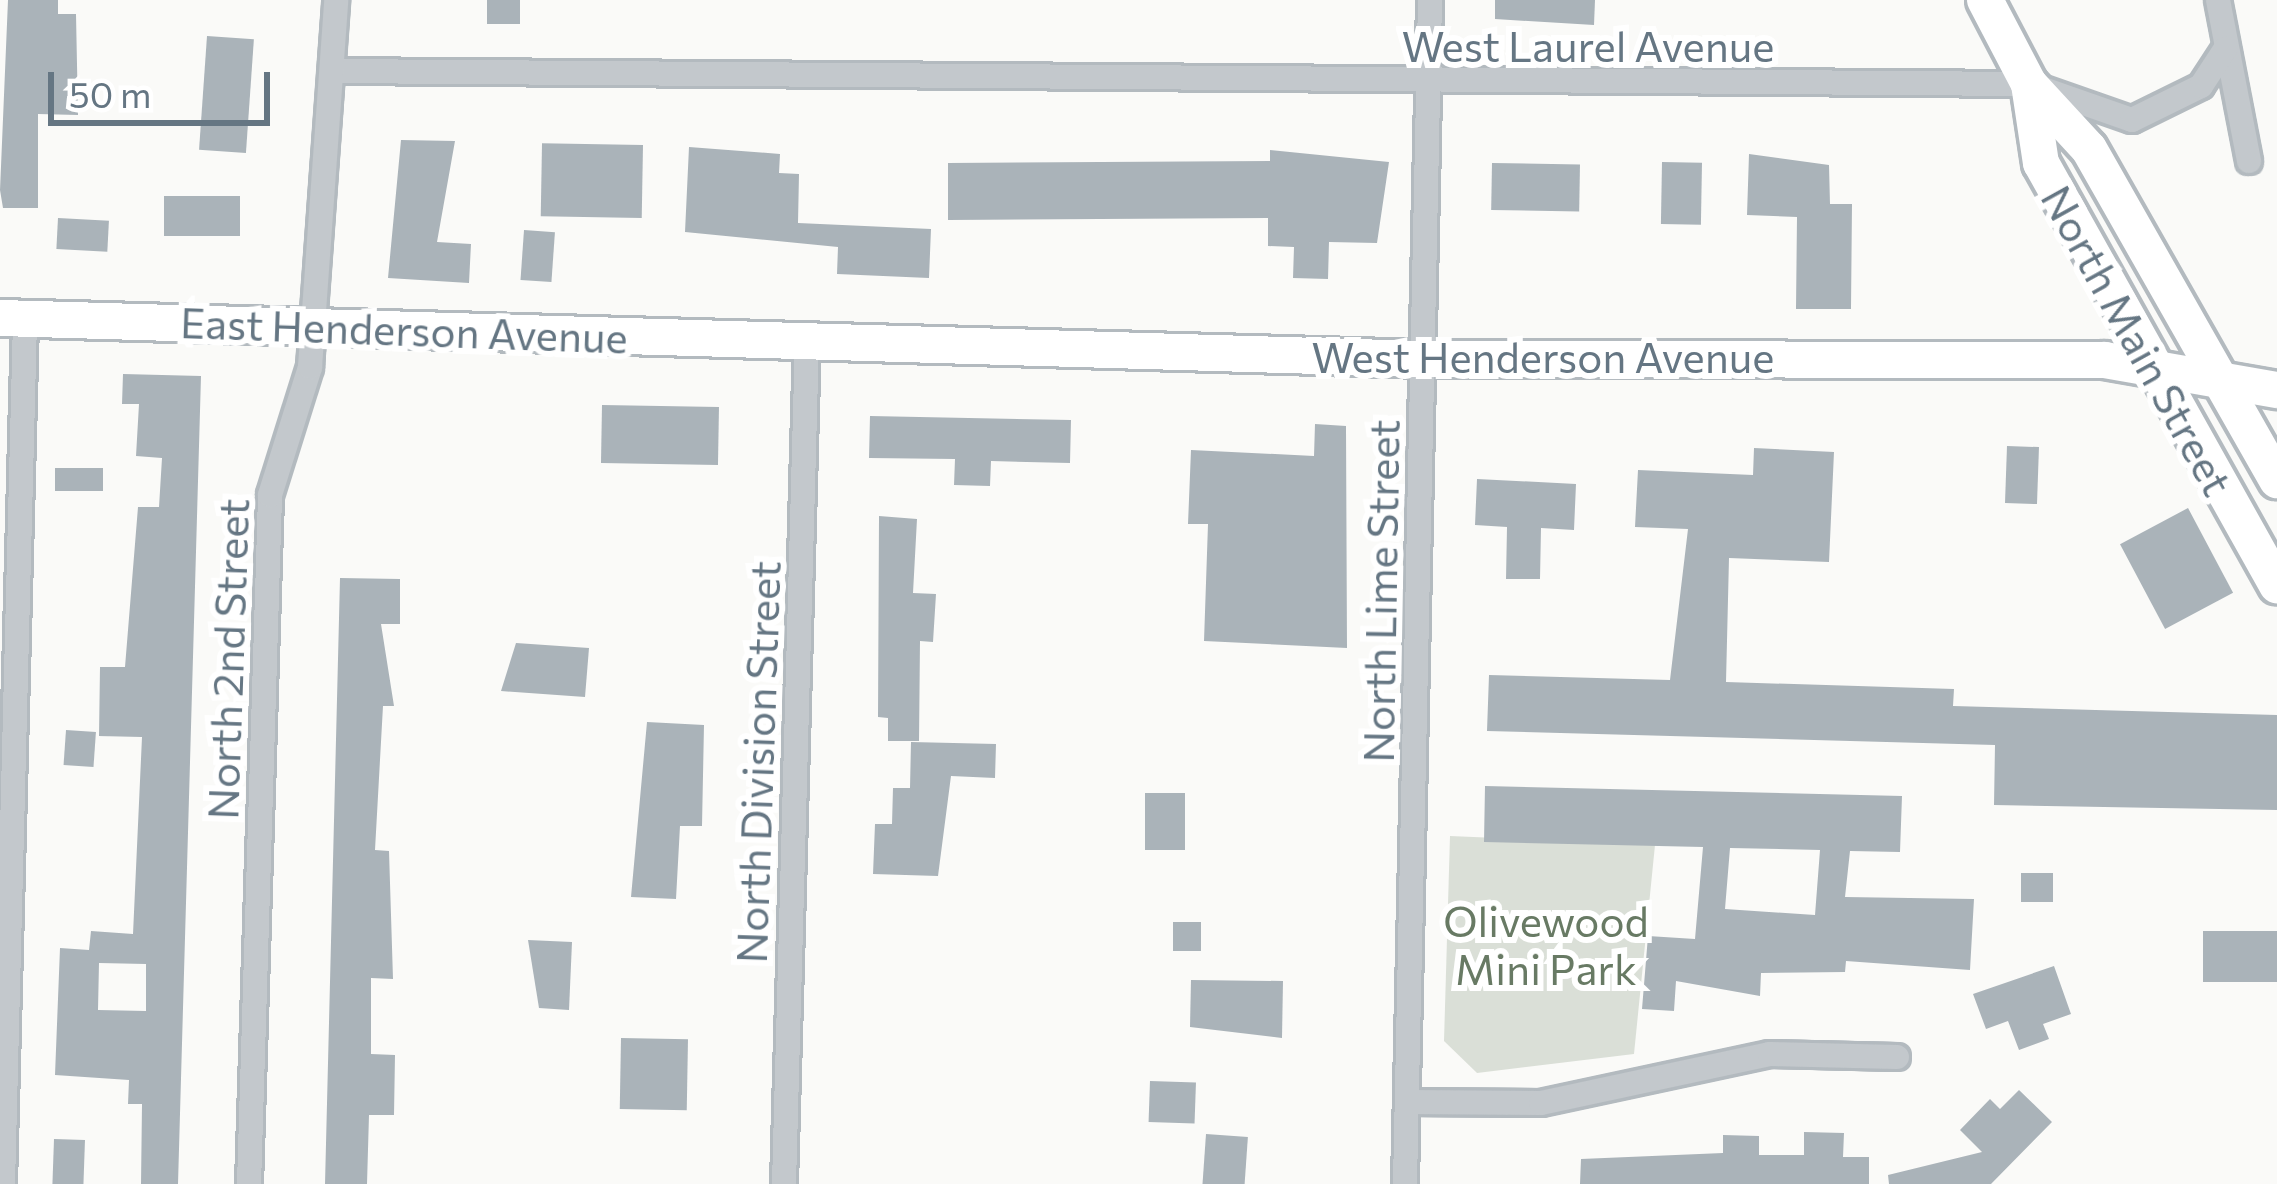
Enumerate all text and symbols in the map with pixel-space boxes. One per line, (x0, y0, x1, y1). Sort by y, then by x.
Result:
street label: West Laurel Avenue (1402, 20, 1774, 70)
scale bar (54, 48, 276, 122)
text: 50 m (69, 71, 151, 115)
street label: North Main Street (2032, 176, 2244, 504)
street label: East Henderson Avenue (179, 296, 629, 362)
street label: West Henderson Avenue (1312, 331, 1774, 381)
street label: North Lime Street (1352, 419, 1408, 763)
street label: North 2nd Street (196, 498, 258, 820)
street label: North Division Street (725, 560, 789, 964)
park label: Olivewood Mini Park (1443, 895, 1649, 994)

